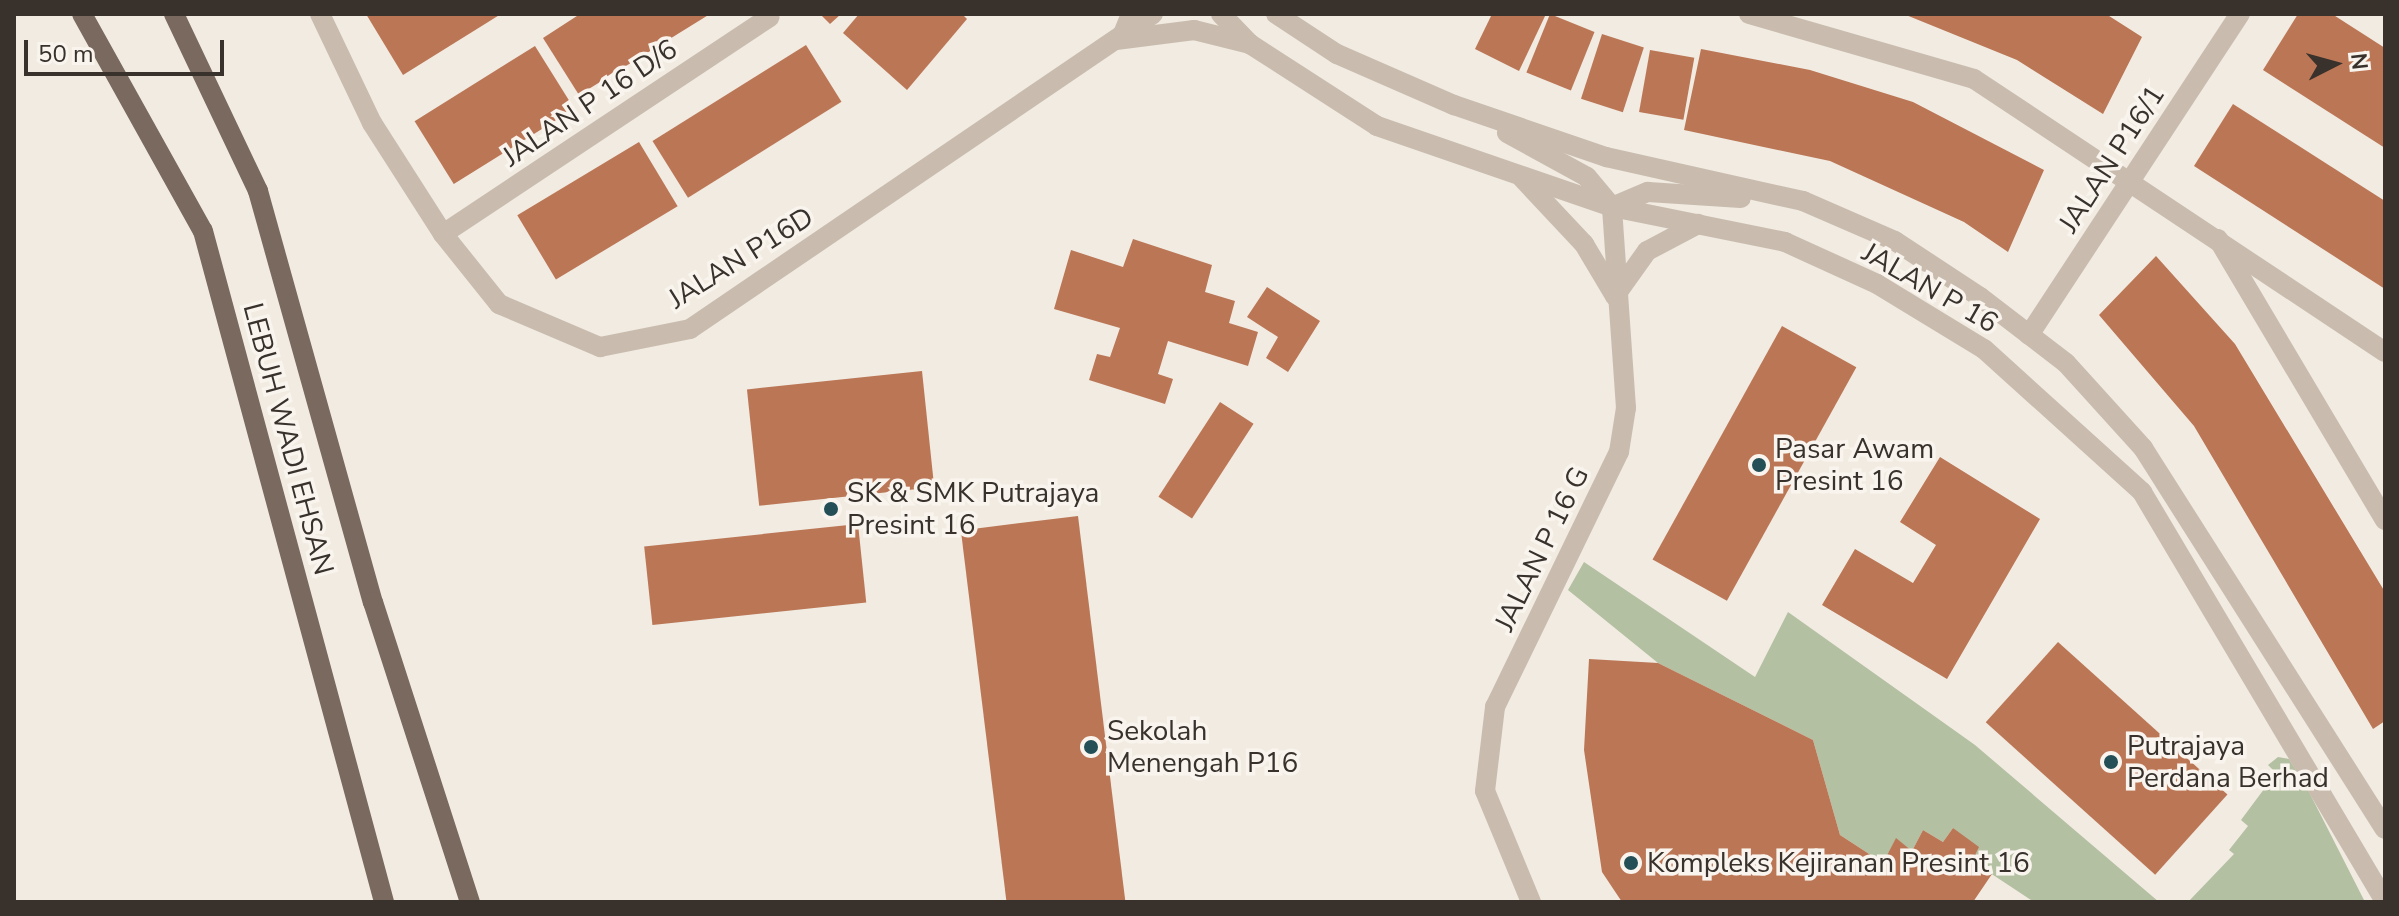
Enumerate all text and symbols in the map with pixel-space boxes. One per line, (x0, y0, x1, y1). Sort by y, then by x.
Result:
scale bar (28, 24, 228, 74)
north arrow (2295, 24, 2375, 104)
street label: JALAN P 16 D/6 (496, 32, 684, 174)
text: 50 m (38, 38, 94, 70)
text: N (2343, 52, 2375, 71)
street label: JALAN P16/1 (2052, 79, 2172, 239)
street label: JALAN P16D (662, 200, 820, 316)
street label: JALAN P 16 (1856, 236, 2004, 340)
street label: LEBUH WADI EHSAN (236, 299, 340, 579)
place label: Pasar Awam Presint 16 (1775, 432, 1934, 498)
marker: Pasar Awam Presint 16 (1750, 456, 1768, 474)
street label: JALAN P 16 G (1488, 461, 1596, 637)
place label: SK & SMK Putrajaya Presint 16 (847, 476, 1099, 542)
marker: SK & SMK Putrajaya Presint 16 (822, 500, 840, 518)
place label: Sekolah Menengah P16 (1107, 714, 1298, 780)
place label: Putrajaya Perdana Berhad (2127, 729, 2329, 795)
marker: Sekolah Menengah P16 (1082, 738, 1100, 756)
marker: Putrajaya Perdana Berhad (2102, 753, 2120, 771)
place label: Kompleks Kejiranan Presint 16 (1647, 846, 2030, 880)
marker: Kompleks Kejiranan Presint 16 (1622, 854, 1640, 872)

